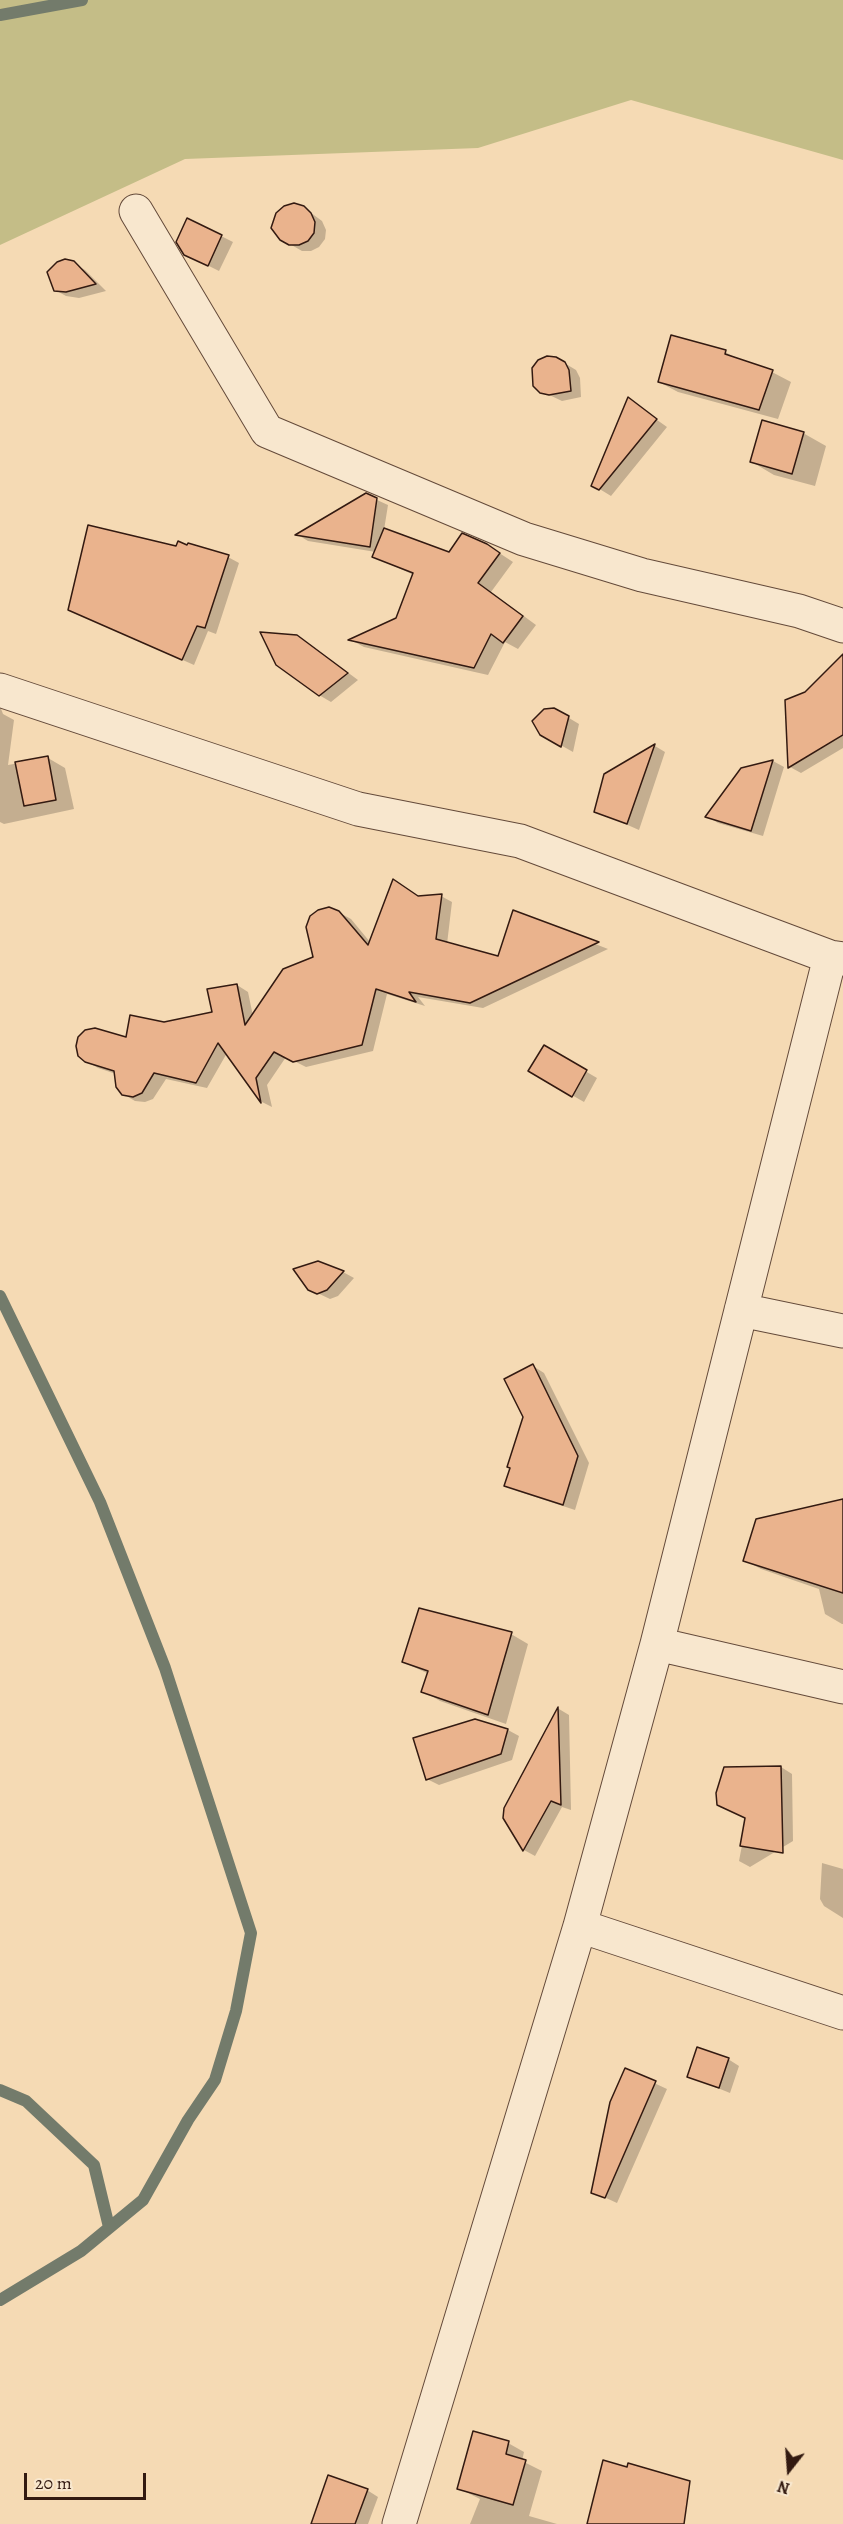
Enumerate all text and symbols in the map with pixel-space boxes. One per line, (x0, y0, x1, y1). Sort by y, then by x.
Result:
north arrow (759, 2440, 819, 2500)
scale bar (27, 2461, 148, 2499)
text: 20 m (35, 2471, 72, 2495)
text: N (775, 2475, 793, 2499)

